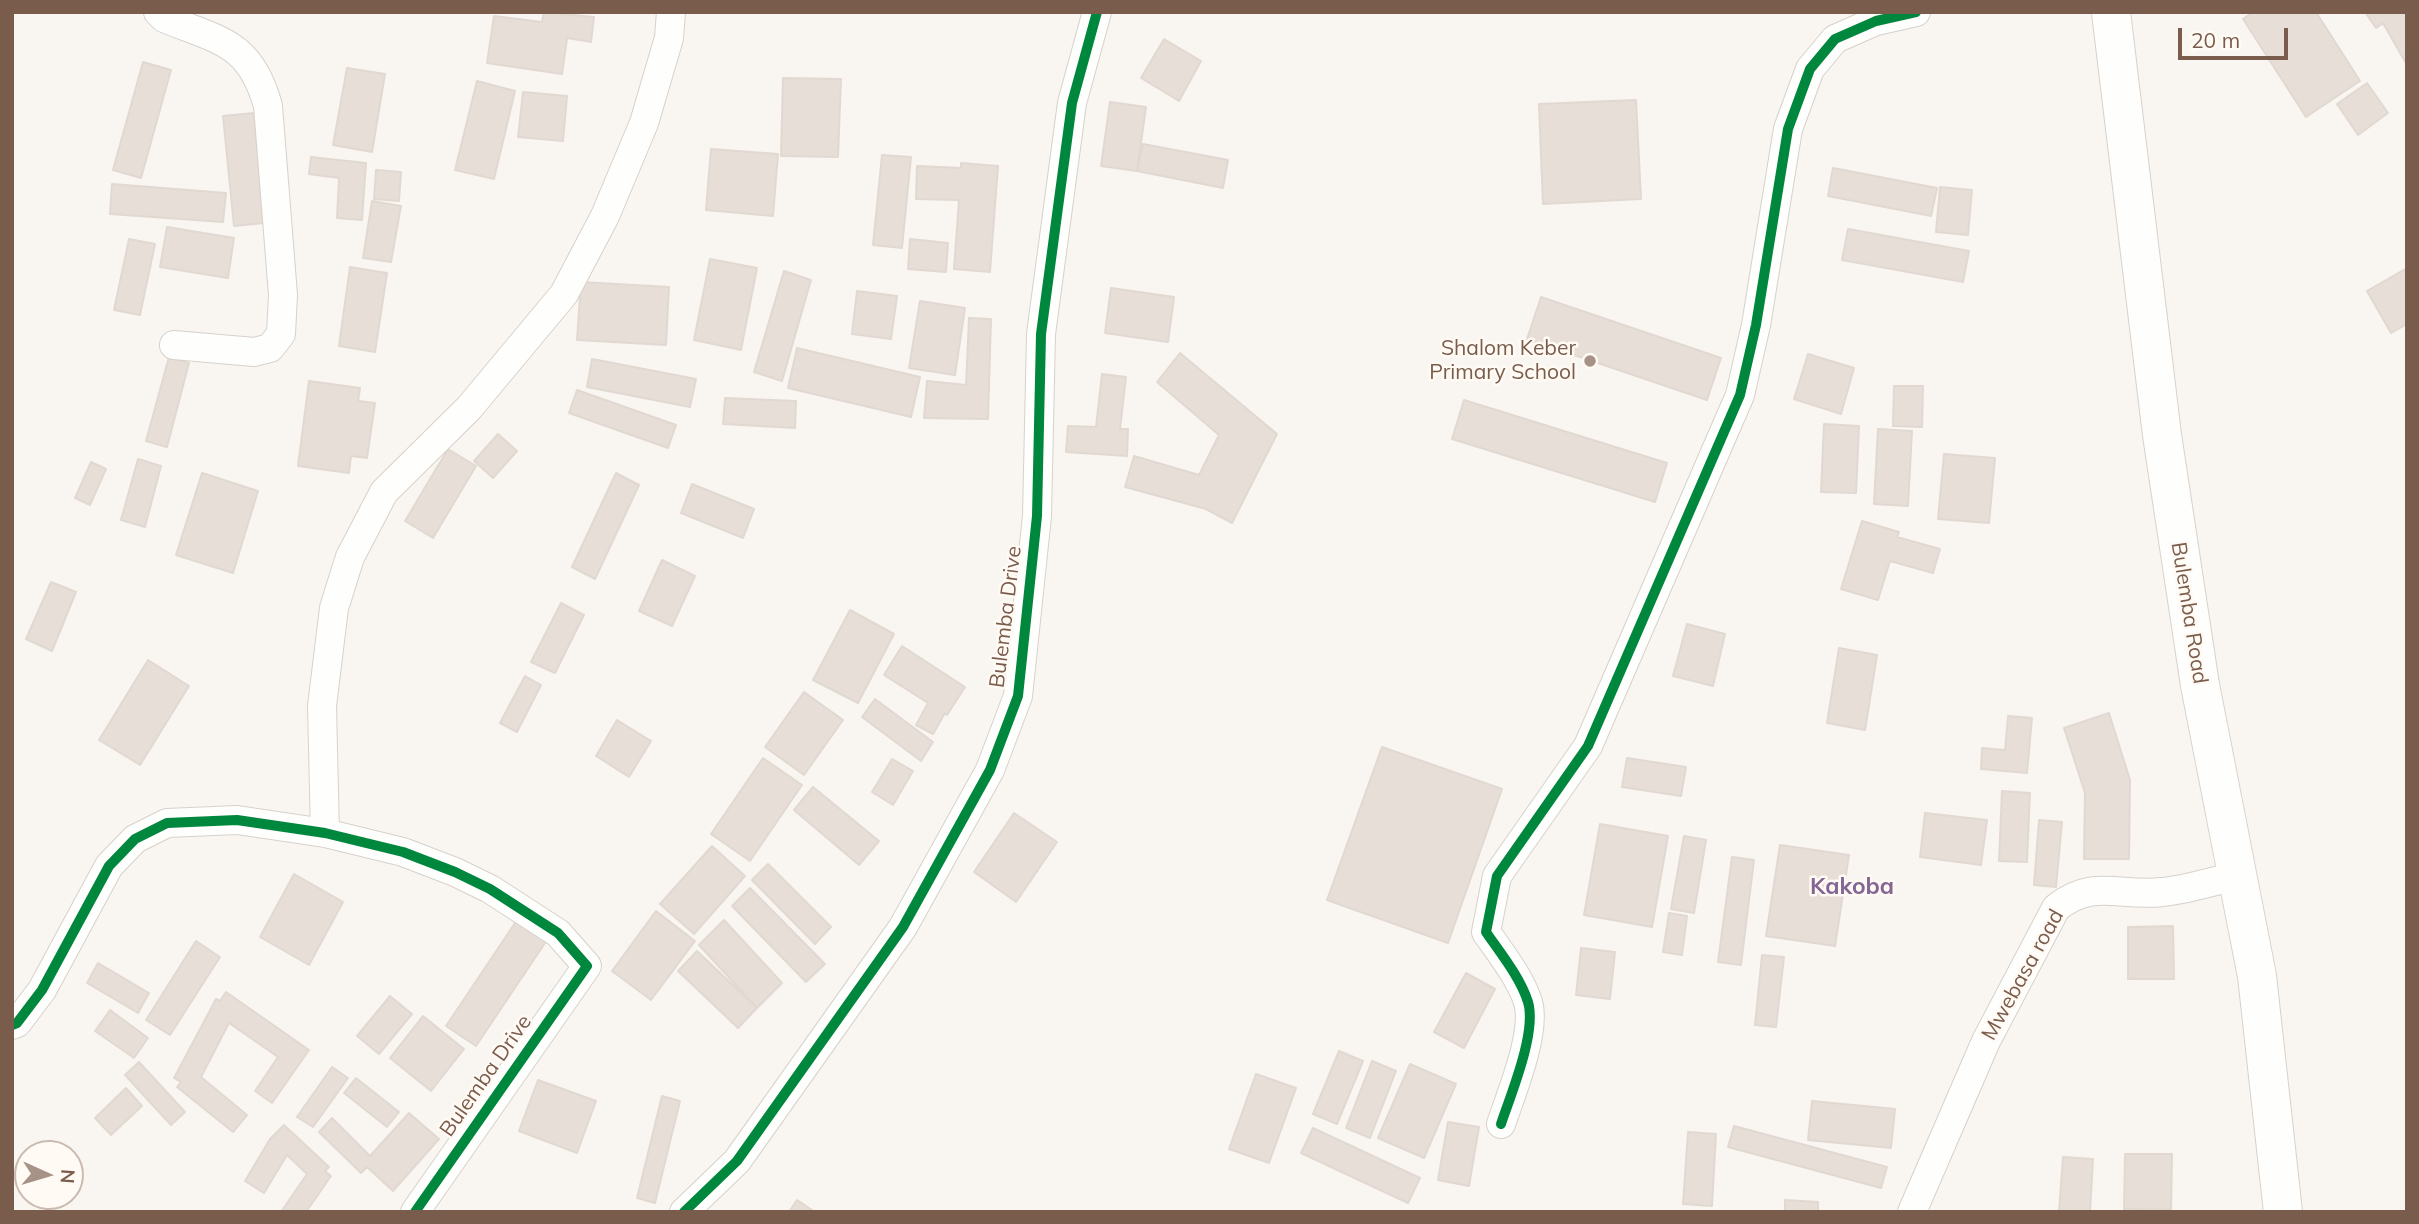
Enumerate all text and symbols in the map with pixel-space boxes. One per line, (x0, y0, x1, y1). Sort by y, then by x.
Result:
scale bar (2181, 14, 2291, 58)
text: 20 m (2191, 27, 2240, 53)
place label: Shalom Keber Primary School (1429, 336, 1576, 386)
marker: Shalom Keber Primary School (1582, 353, 1598, 369)
street label: Bulemba Road (2165, 540, 2213, 686)
street label: Bulemba Drive (985, 545, 1027, 689)
district label: Kakoba (1810, 873, 1894, 901)
street label: Mwebasa road (1977, 905, 2069, 1045)
street label: Bulemba Drive (435, 1010, 537, 1142)
north arrow (14, 1140, 84, 1210)
text: N (55, 1168, 80, 1184)

